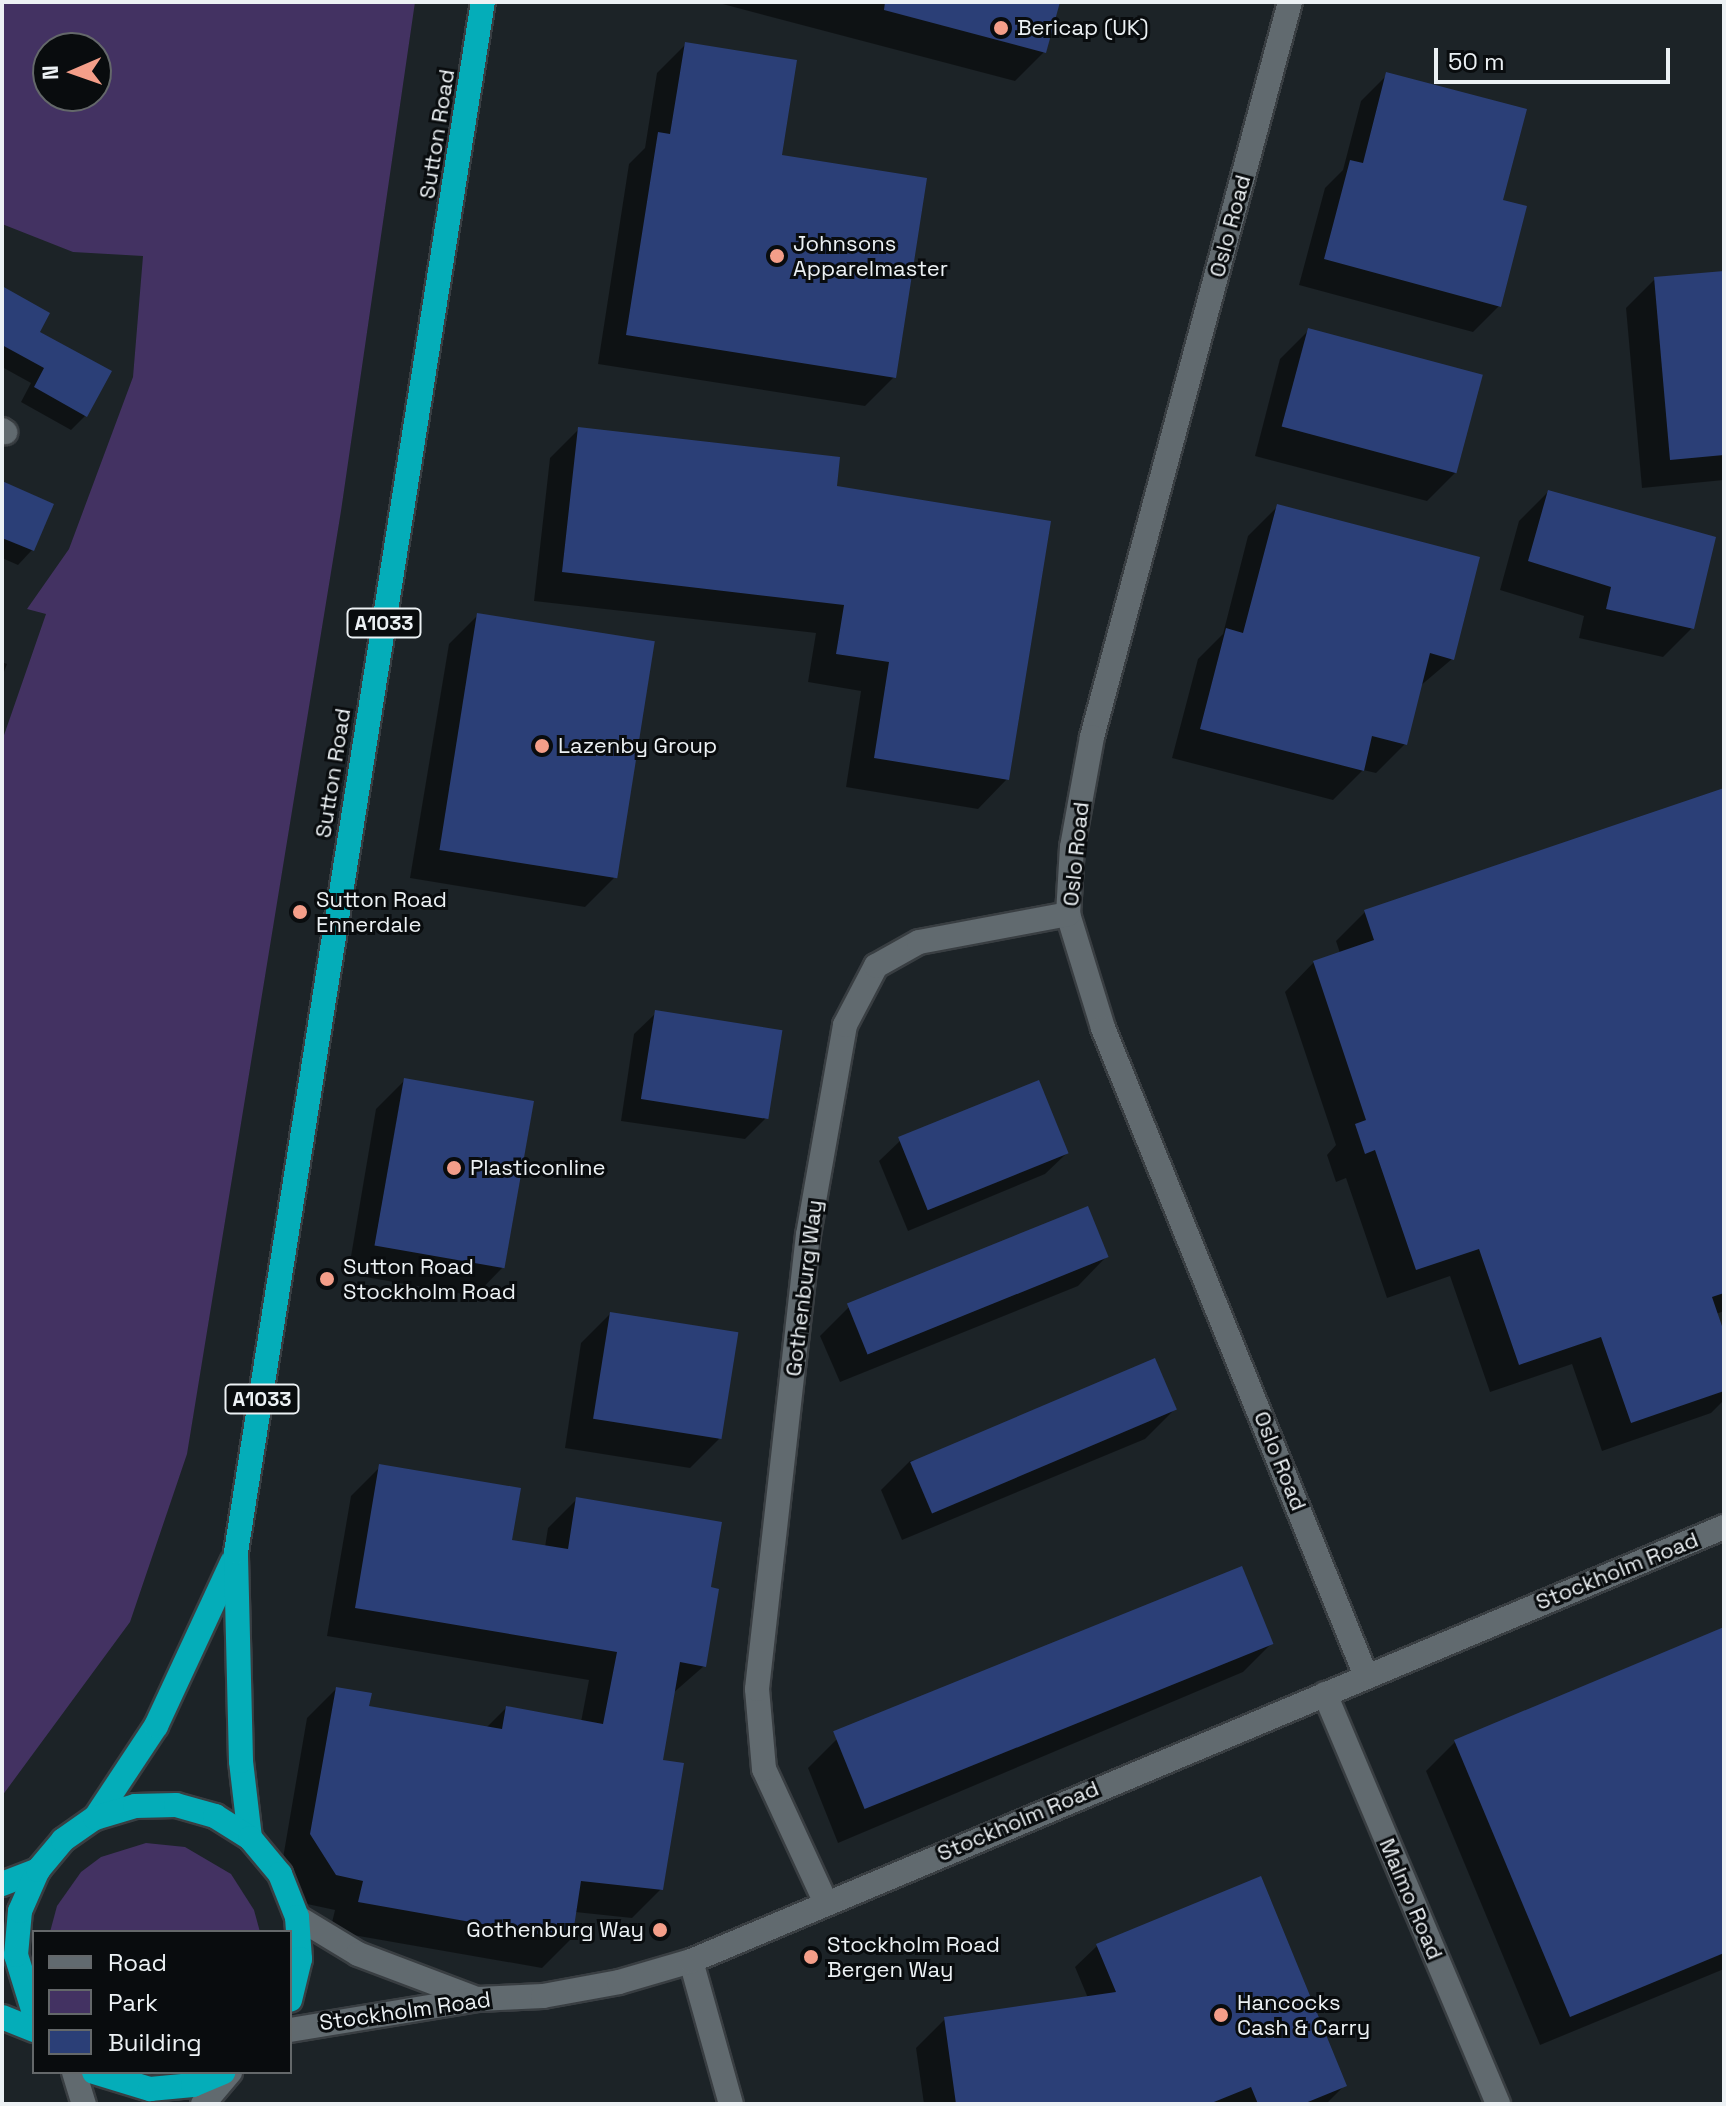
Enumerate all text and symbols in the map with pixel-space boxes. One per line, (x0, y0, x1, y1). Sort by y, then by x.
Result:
place label: Bericap (UK) (1017, 15, 1149, 41)
marker: Bericap (UK) (992, 19, 1010, 37)
north arrow (32, 32, 112, 112)
scale bar (1438, 32, 1674, 82)
text: 50 m (1448, 46, 1505, 77)
text: N (36, 65, 64, 81)
street label: Sutton Road (414, 67, 460, 201)
street label: Oslo Road (1204, 172, 1256, 280)
place label: Johnsons Apparelmaster (793, 230, 948, 282)
marker: Johnsons Apparelmaster (768, 247, 786, 265)
road number: A1033 (346, 607, 422, 639)
street label: Sutton Road (310, 706, 356, 840)
place label: Lazenby Group (558, 733, 717, 759)
marker: Lazenby Group (533, 737, 551, 755)
street label: Oslo Road (1057, 800, 1095, 908)
place label: Sutton Road Ennerdale (316, 886, 447, 938)
marker: Sutton Road Ennerdale (291, 903, 309, 921)
place label: Plasticonline (470, 1155, 606, 1181)
marker: Plasticonline (445, 1159, 463, 1177)
street label: Gothenburg Way (780, 1198, 828, 1378)
place label: Sutton Road Stockholm Road (343, 1253, 516, 1304)
marker: Sutton Road Stockholm Road (318, 1270, 336, 1288)
road number: A1033 (224, 1383, 300, 1415)
street label: Oslo Road (1248, 1407, 1312, 1515)
street label: Stockholm Road (1532, 1526, 1702, 1616)
street label: Stockholm Road (933, 1775, 1103, 1867)
street label: Malmo Road (1374, 1834, 1448, 1964)
place label: Gothenburg Way (466, 1917, 644, 1943)
marker: Gothenburg Way (651, 1921, 669, 1939)
legend (32, 1930, 292, 2074)
place label: Stockholm Road Bergen Way (827, 1931, 1000, 1982)
text: Road (108, 1947, 167, 1978)
marker: Stockholm Road Bergen Way (802, 1948, 820, 1966)
street label: Stockholm Road (318, 1986, 492, 2036)
text: Park (108, 1987, 158, 2018)
place label: Hancocks Cash & Carry (1237, 1989, 1370, 2040)
marker: Hancocks Cash & Carry (1212, 2006, 1230, 2024)
text: Building (108, 2027, 202, 2058)

